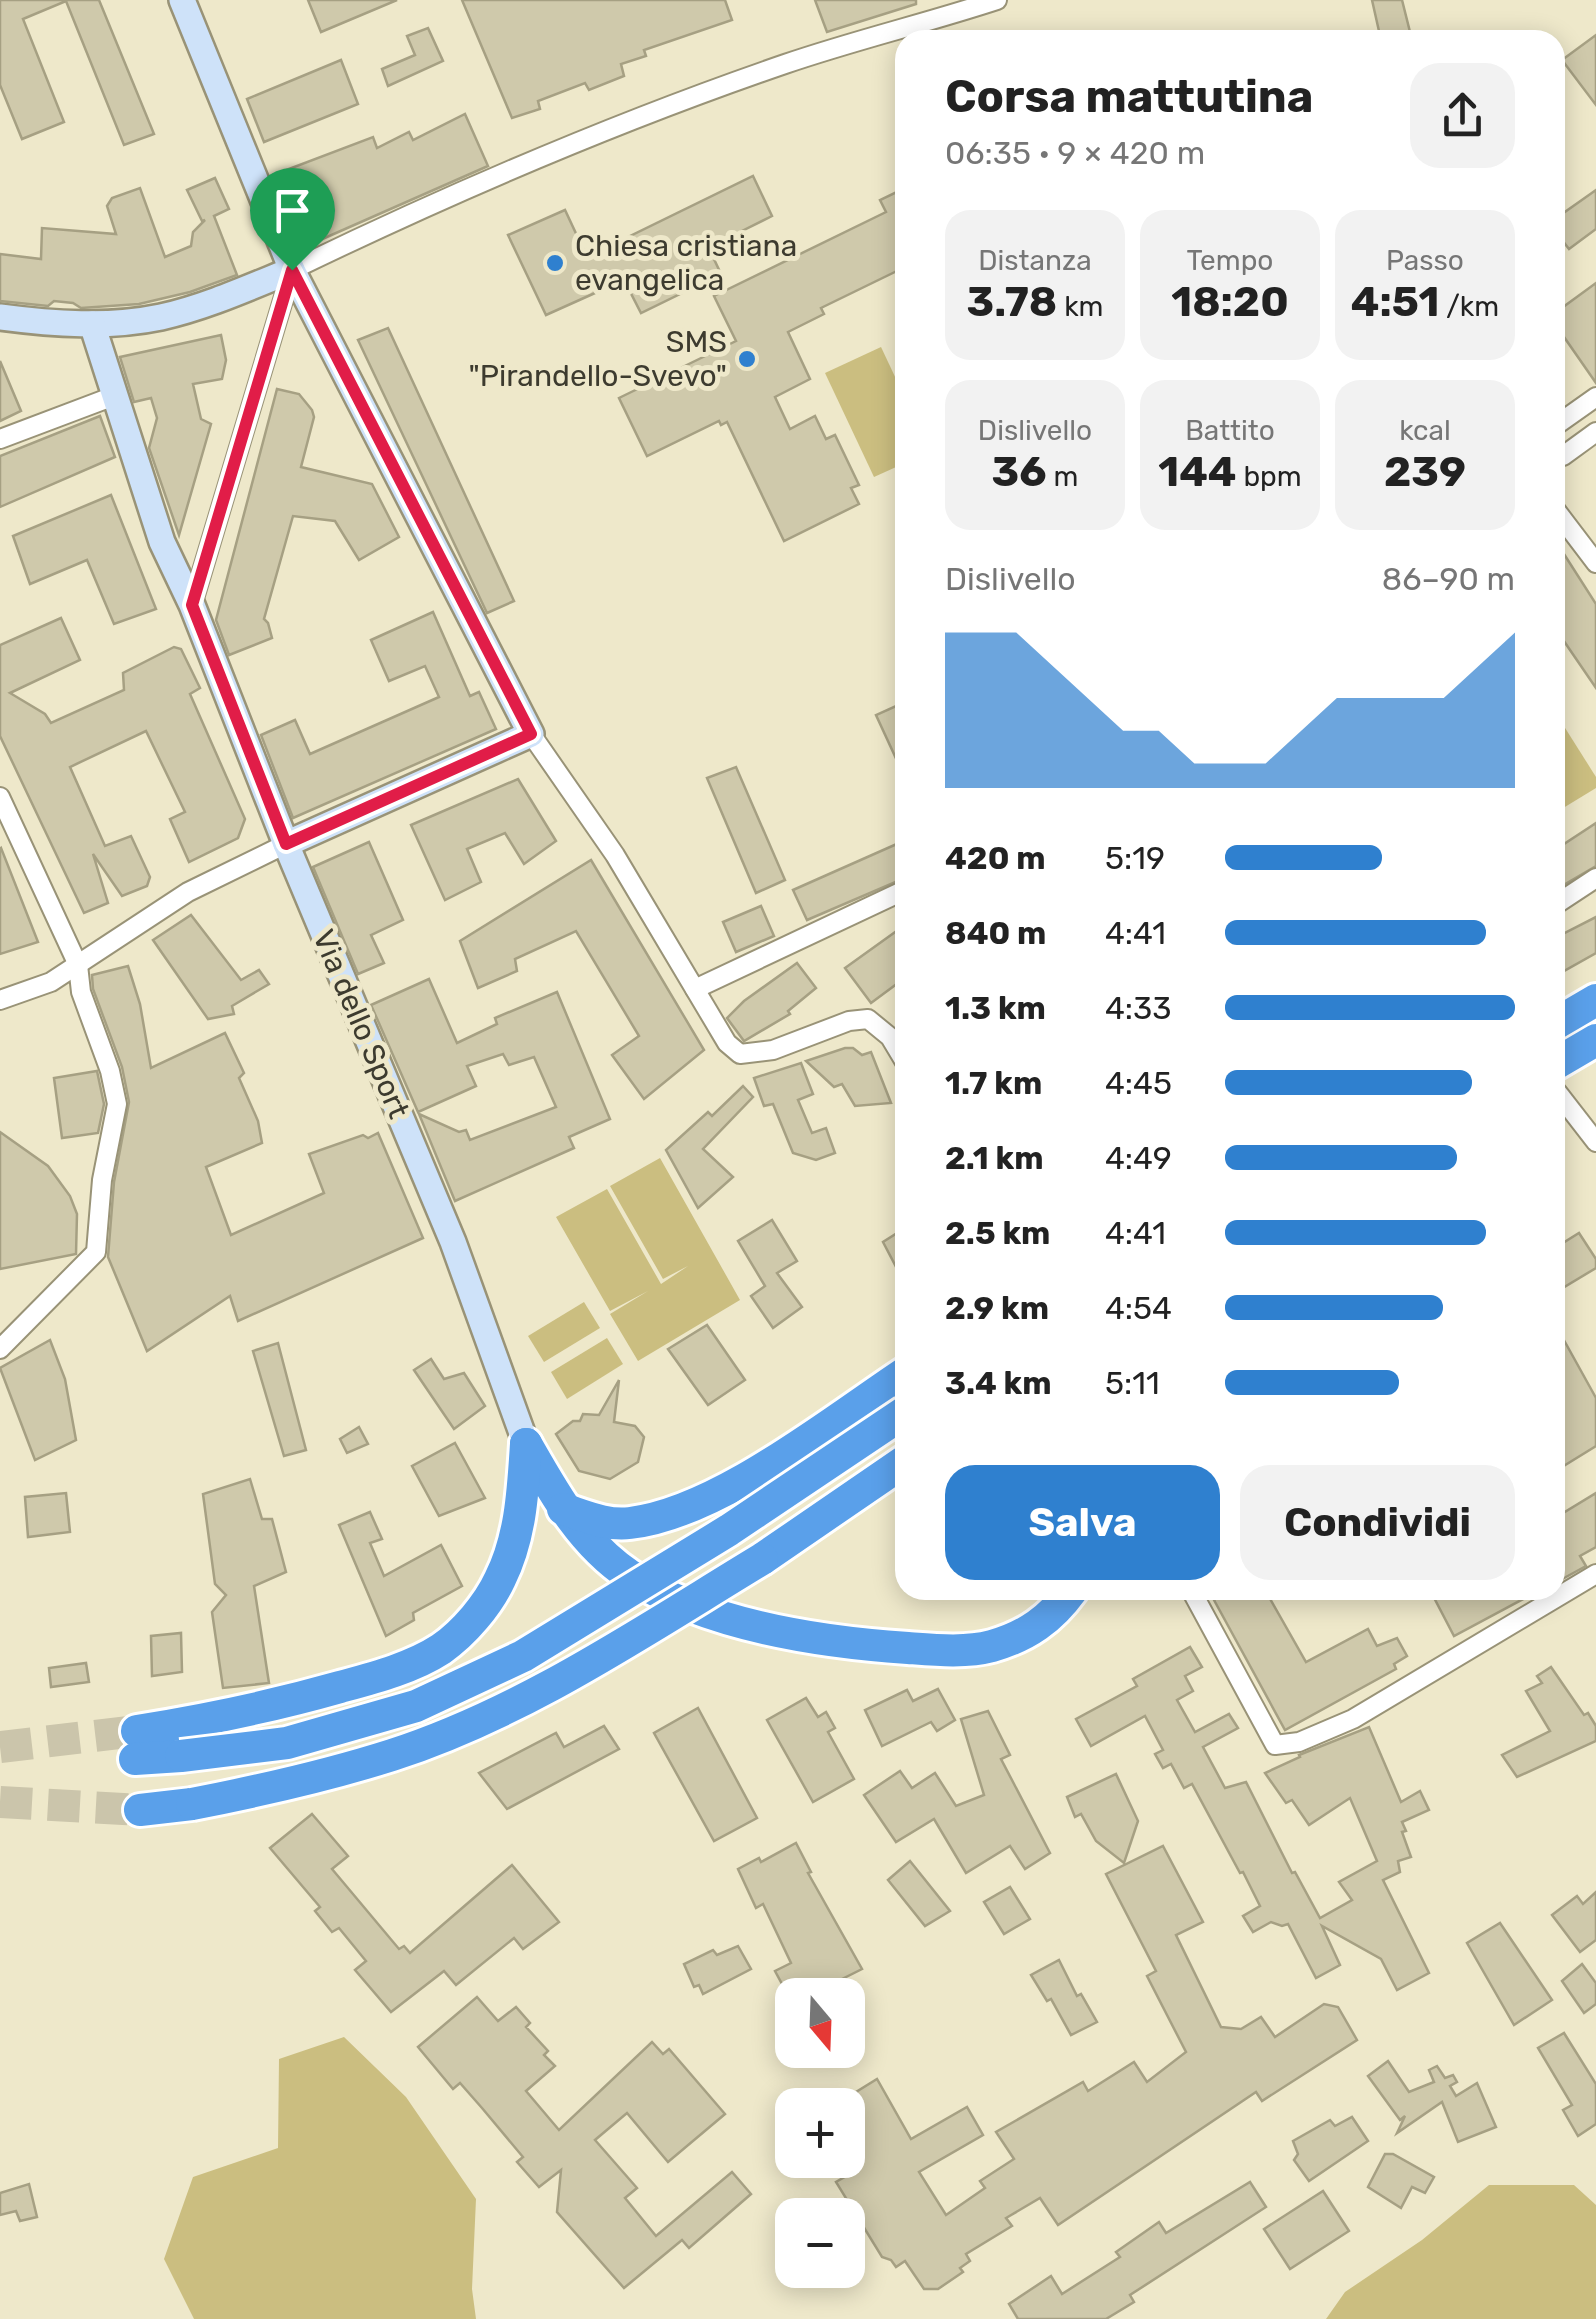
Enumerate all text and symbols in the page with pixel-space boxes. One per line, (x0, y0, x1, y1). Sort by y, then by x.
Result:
button: share (1410, 63, 1515, 168)
text: Corsa mattutina (945, 70, 1313, 123)
text: 06:35 · 9 × 420 m (945, 134, 1205, 172)
pin (250, 168, 335, 271)
icon: arrive (265, 183, 320, 238)
place label: Chiesa cristiana evangelica (575, 228, 797, 298)
text: Distanza (978, 244, 1092, 277)
text: Tempo (1187, 244, 1273, 277)
text: Passo (1386, 244, 1464, 277)
marker: Chiesa cristiana evangelica (544, 252, 566, 274)
text: 3.78 (966, 277, 1057, 327)
text: 18:20 (1171, 277, 1289, 327)
text: 4:51 (1351, 277, 1439, 327)
text: km (1057, 290, 1104, 323)
text: /km (1439, 290, 1499, 323)
place label: SMS "Pirandello-Svevo" (468, 324, 727, 394)
marker: SMS "Pirandello-Svevo" (736, 348, 758, 370)
text: Dislivello (978, 414, 1092, 447)
text: Battito (1185, 414, 1275, 447)
text: kcal (1399, 414, 1451, 447)
text: 36 (992, 447, 1047, 497)
text: 144 (1158, 447, 1237, 497)
text: 239 (1384, 447, 1466, 497)
text: m (1047, 460, 1078, 493)
text: bpm (1237, 460, 1302, 493)
text: Dislivello (945, 560, 1076, 598)
text: 86–90 m (1382, 560, 1515, 598)
text: 420 m (945, 839, 1046, 877)
text: 5:19 (1105, 839, 1165, 877)
text: 840 m (945, 914, 1046, 952)
text: 4:41 (1105, 914, 1166, 952)
street label: Via dello Sport (305, 924, 417, 1124)
text: 1.3 km (945, 989, 1046, 1027)
text: 4:33 (1105, 989, 1172, 1027)
text: 1.7 km (945, 1064, 1042, 1102)
text: 4:45 (1105, 1064, 1172, 1102)
text: 2.1 km (945, 1139, 1044, 1177)
text: 4:49 (1105, 1139, 1172, 1177)
text: 2.5 km (945, 1214, 1050, 1252)
text: 4:41 (1105, 1214, 1166, 1252)
text: 2.9 km (945, 1289, 1049, 1327)
text: 4:54 (1105, 1289, 1172, 1327)
text: 3.4 km (945, 1364, 1052, 1402)
text: 5:11 (1105, 1364, 1160, 1402)
button: Salva (945, 1465, 1220, 1580)
button: Condividi (1240, 1465, 1515, 1580)
north arrow (775, 1978, 865, 2068)
map controls (775, 1978, 865, 2288)
button: + (775, 2088, 865, 2178)
button: − (775, 2198, 865, 2288)

